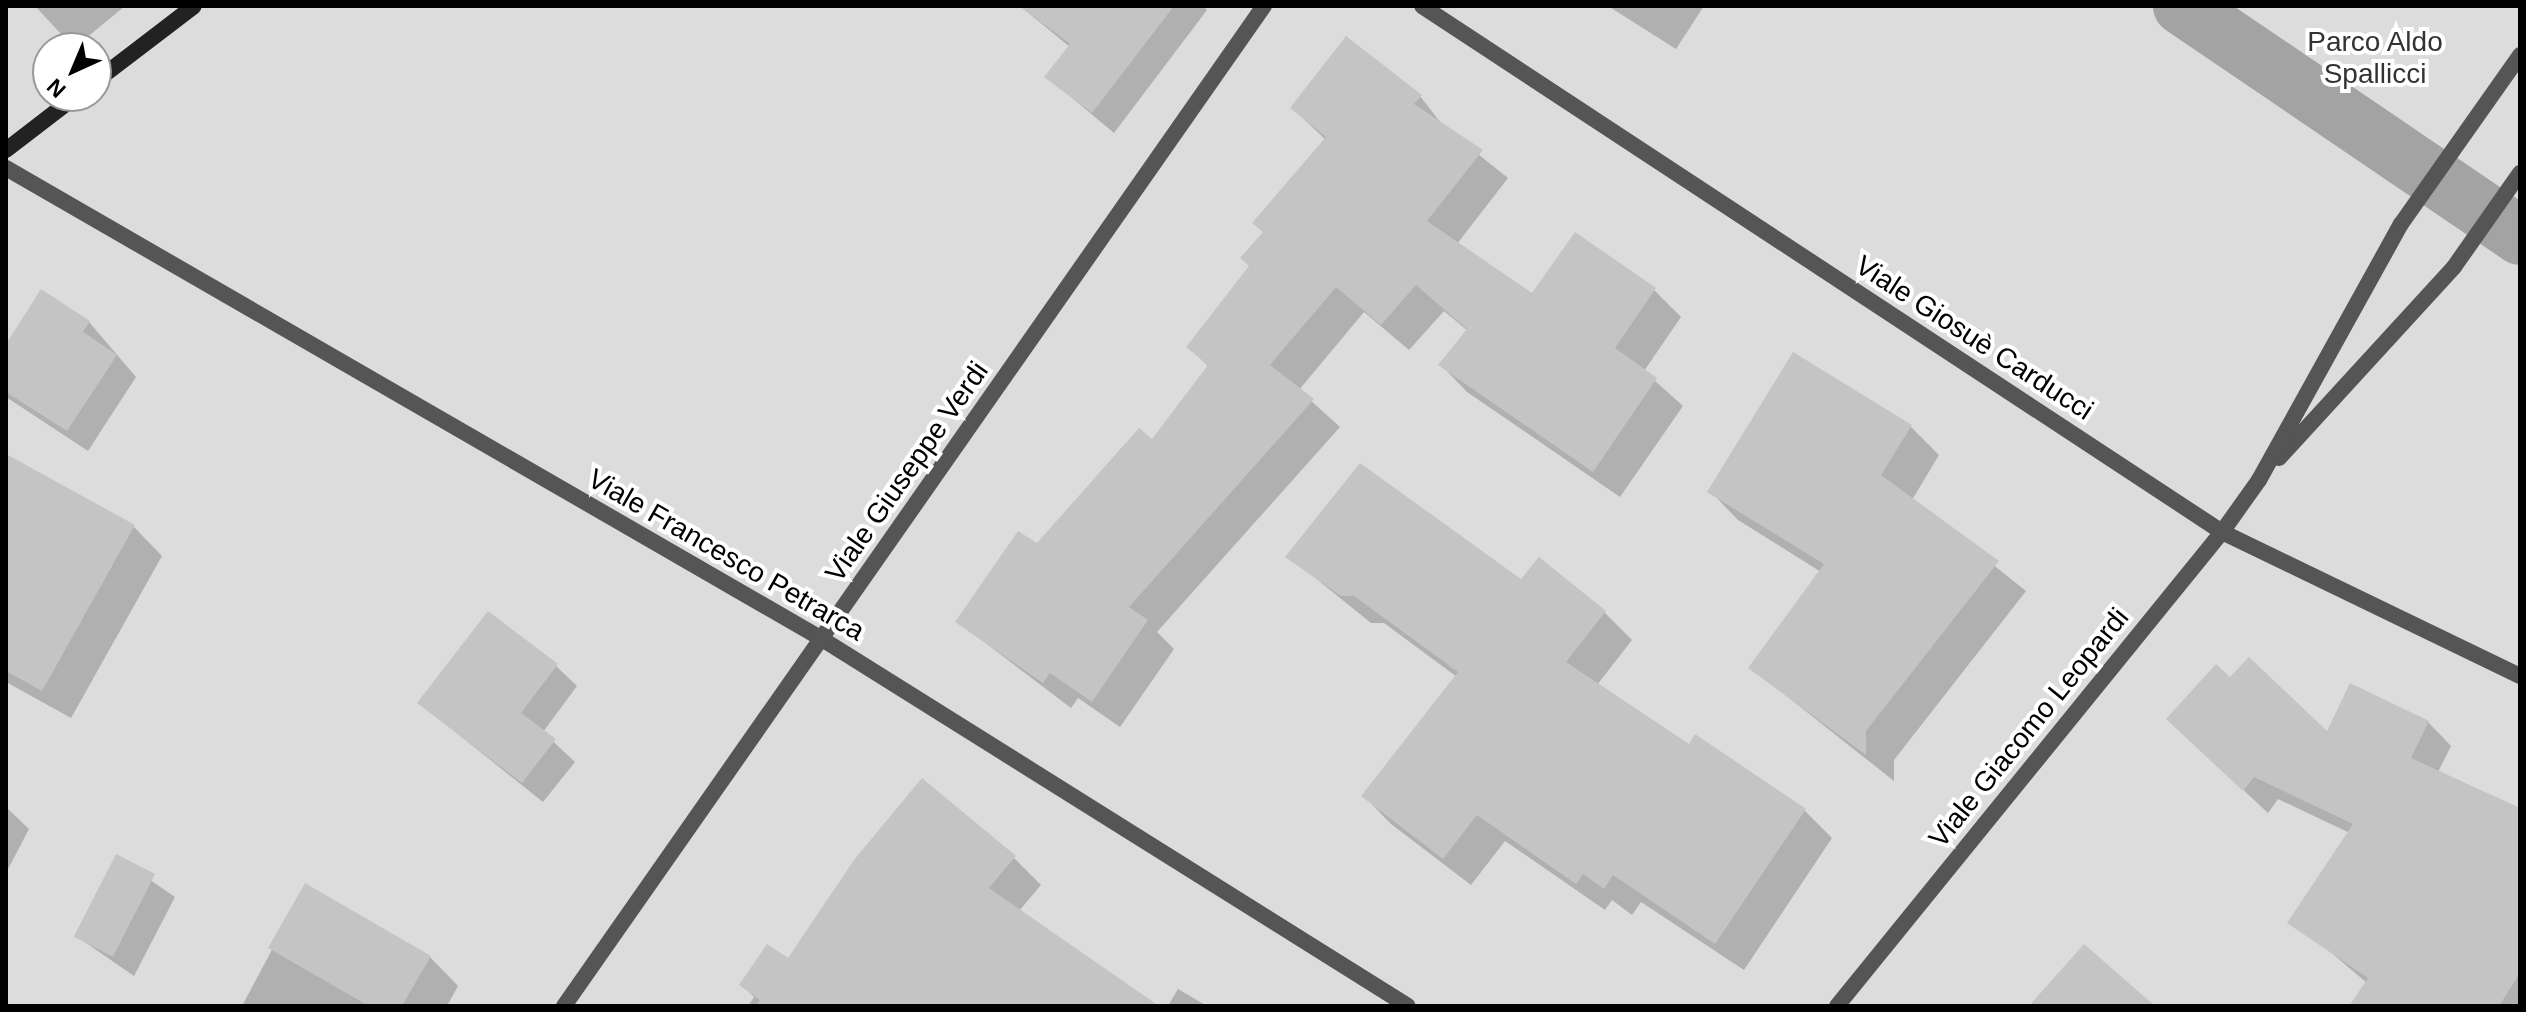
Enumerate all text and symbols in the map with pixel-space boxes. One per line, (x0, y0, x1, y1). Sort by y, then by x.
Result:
park label: Parco Aldo Spallicci (2307, 25, 2443, 91)
north arrow (32, 32, 112, 112)
text: N (42, 74, 71, 103)
street label: Viale Giosuè Carducci (1849, 249, 2099, 427)
street label: Viale Giuseppe Verdi (818, 355, 996, 589)
street label: Viale Francesco Petrarca (582, 462, 870, 648)
street label: Viale Giacomo Leopardi (1922, 602, 2136, 854)

